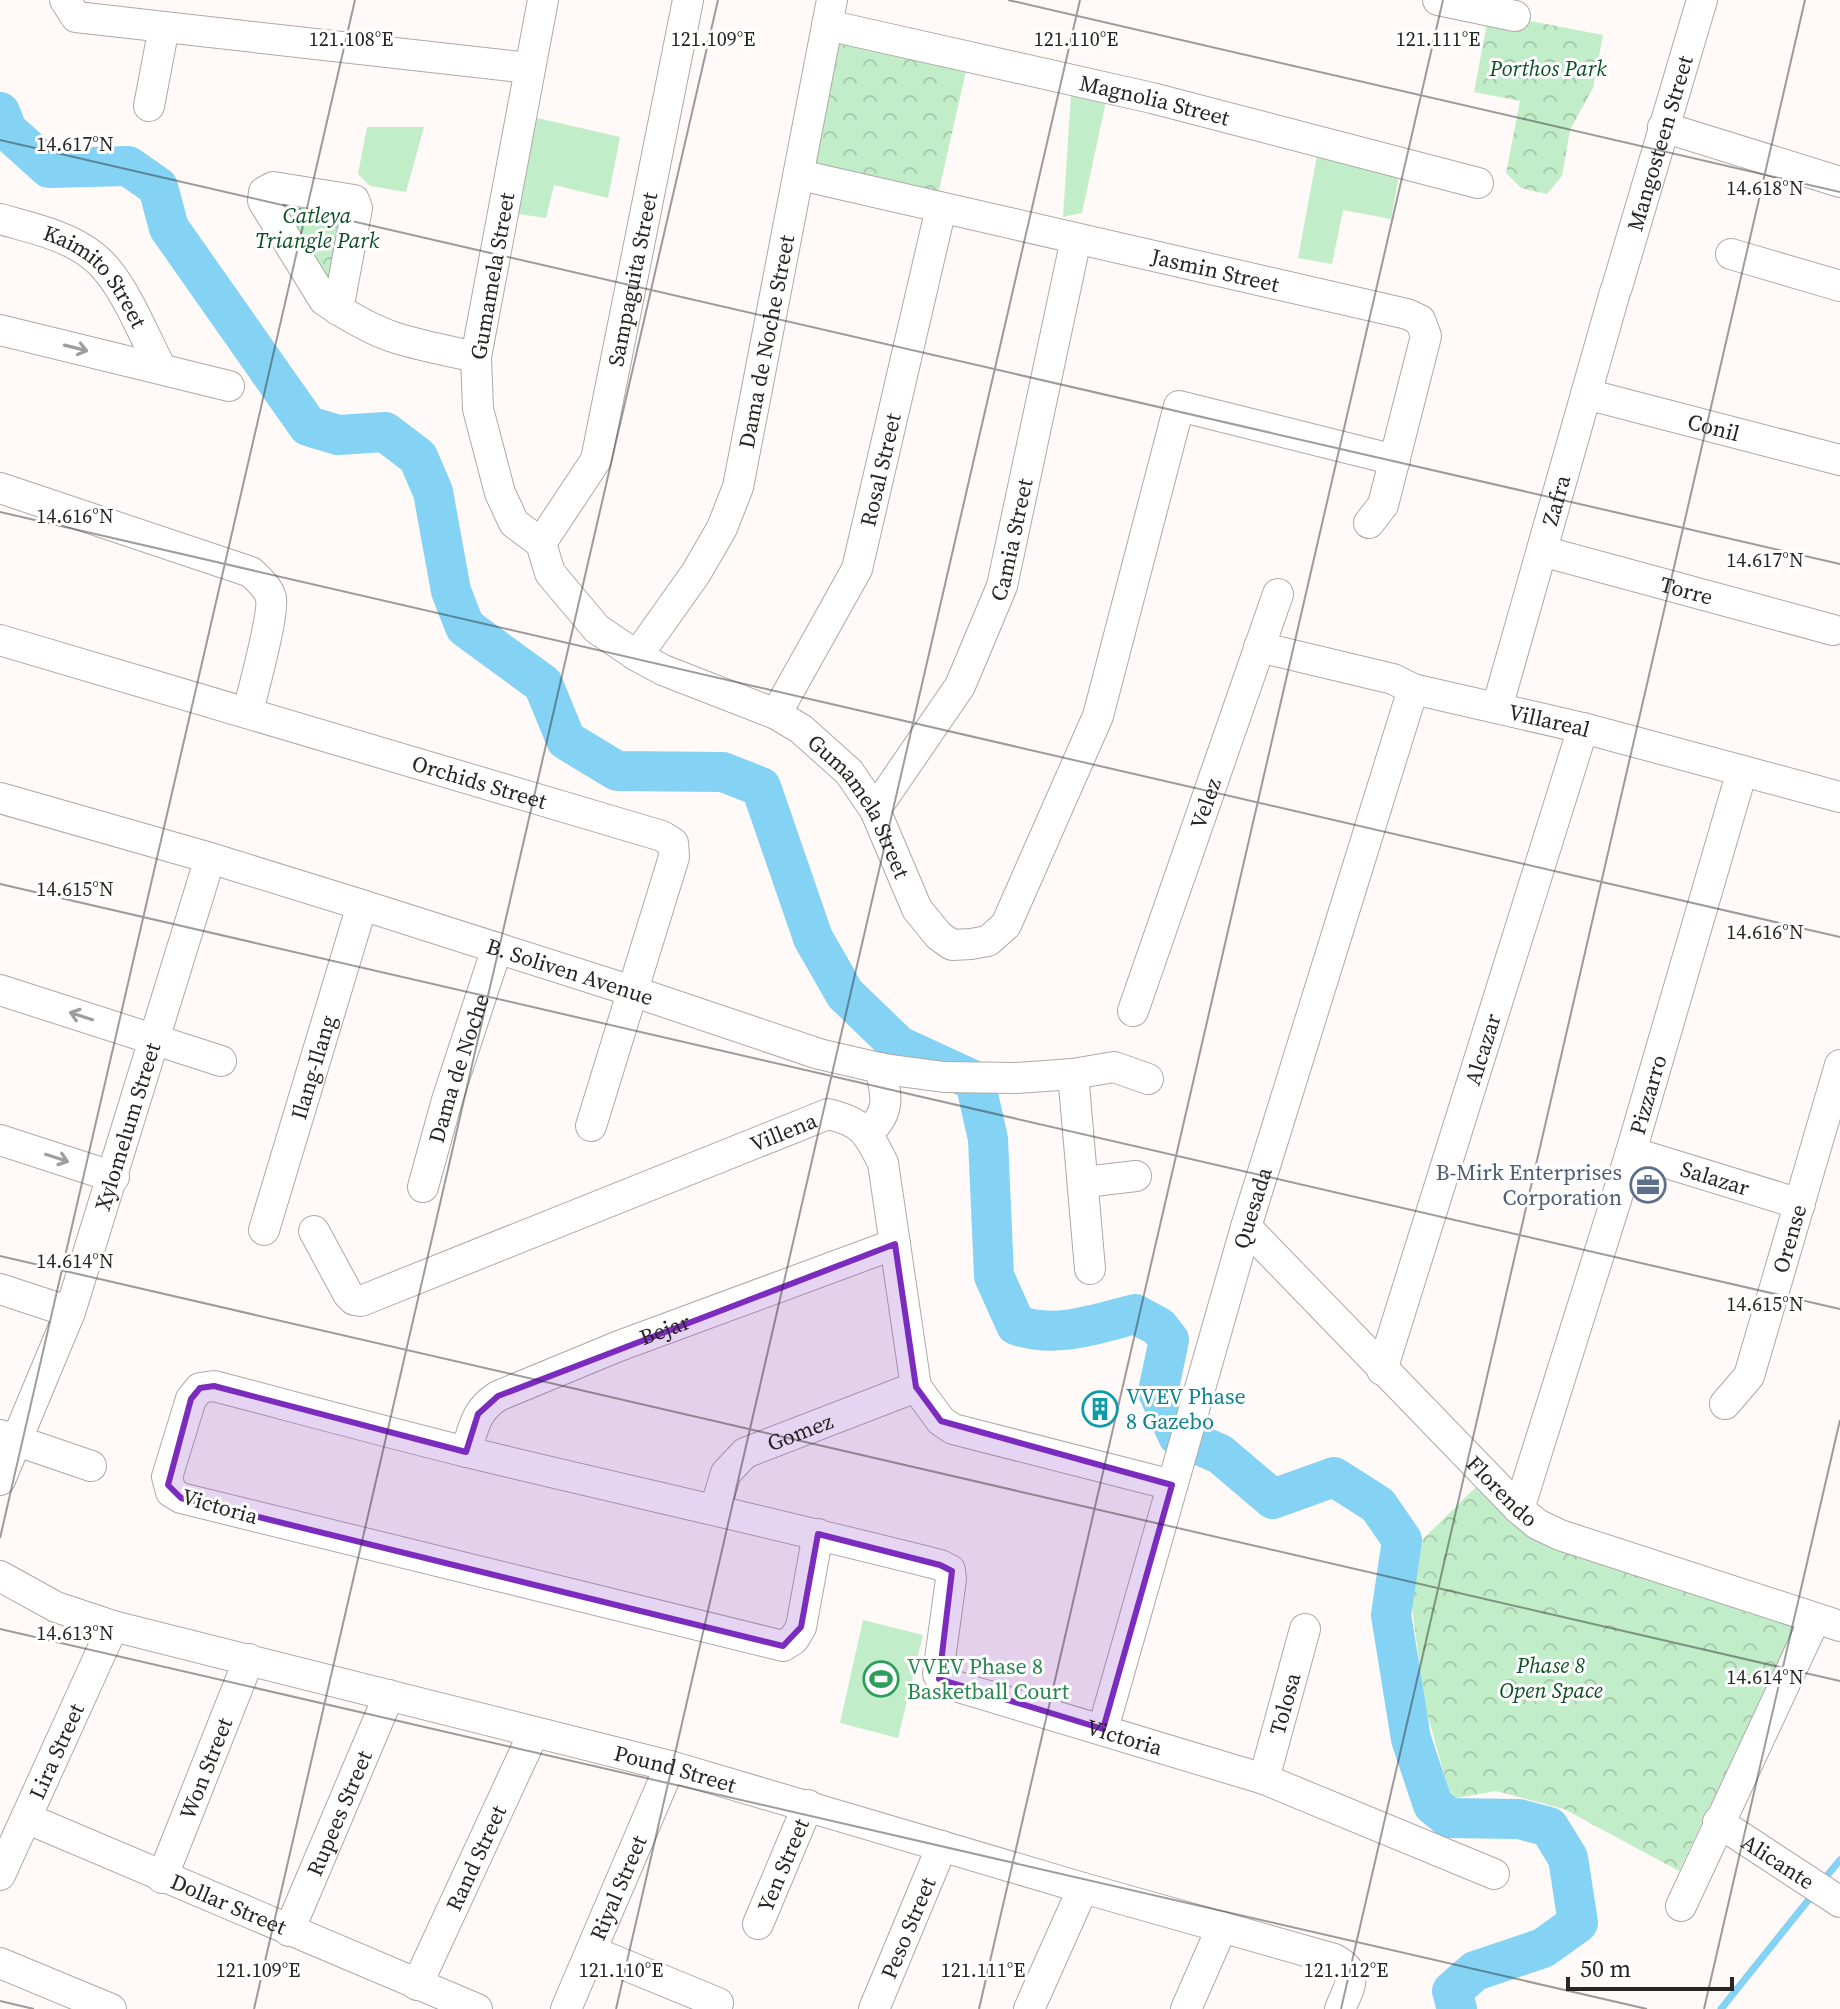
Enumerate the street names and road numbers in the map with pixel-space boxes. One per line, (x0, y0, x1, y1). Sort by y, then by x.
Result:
street label: Mangosteen Street (1619, 51, 1700, 235)
street label: Magnolia Street (1077, 67, 1234, 133)
street label: Gumamela Street (463, 189, 522, 362)
street label: Sampaguita Street (600, 189, 664, 369)
street label: Kaimito Street (39, 217, 154, 333)
street label: Dama de Noche Street (731, 231, 802, 451)
street label: Jasmin Street (1147, 241, 1283, 299)
street label: Conil (1685, 406, 1743, 448)
street label: Rosal Street (852, 409, 908, 529)
street label: Zafra (1534, 471, 1578, 529)
street label: Camia Street (982, 475, 1040, 606)
street label: Torre (1657, 569, 1716, 612)
street label: Villareal (1506, 696, 1593, 744)
street label: Gumamela Street (801, 727, 918, 884)
street label: Orchids Street (408, 748, 551, 816)
street label: Velez (1183, 774, 1228, 833)
street label: B. Soliven Avenue (483, 931, 658, 1012)
street label: Dama de Noche (421, 990, 496, 1146)
street label: Alcazar (1457, 1009, 1508, 1089)
street label: Ilang-Ilang (283, 1011, 343, 1123)
street label: Xylomelum Street (87, 1038, 167, 1214)
street label: Pizzarro (1622, 1051, 1674, 1138)
street label: Villena (745, 1105, 822, 1159)
street label: Salazar (1677, 1153, 1754, 1203)
street label: Quesada (1226, 1163, 1279, 1252)
street label: Orense (1765, 1201, 1813, 1276)
street label: Bejar (635, 1306, 695, 1352)
street label: Gomez (763, 1406, 837, 1458)
street label: Florendo (1460, 1449, 1544, 1534)
street label: Victoria (178, 1481, 262, 1531)
street label: Tolosa (1262, 1669, 1308, 1738)
street label: Lira Street (21, 1698, 91, 1804)
street label: Victoria (1083, 1711, 1167, 1763)
street label: Won Street (172, 1712, 240, 1824)
street label: Pound Street (611, 1738, 740, 1800)
street label: Rupees Street (299, 1745, 379, 1881)
street label: Rand Street (438, 1799, 514, 1916)
street label: Yen Street (750, 1813, 816, 1916)
street label: Alicante (1736, 1827, 1820, 1896)
street label: Riyal Street (582, 1830, 654, 1945)
street label: Dollar Street (166, 1866, 292, 1942)
street label: Peso Street (873, 1872, 943, 1983)

